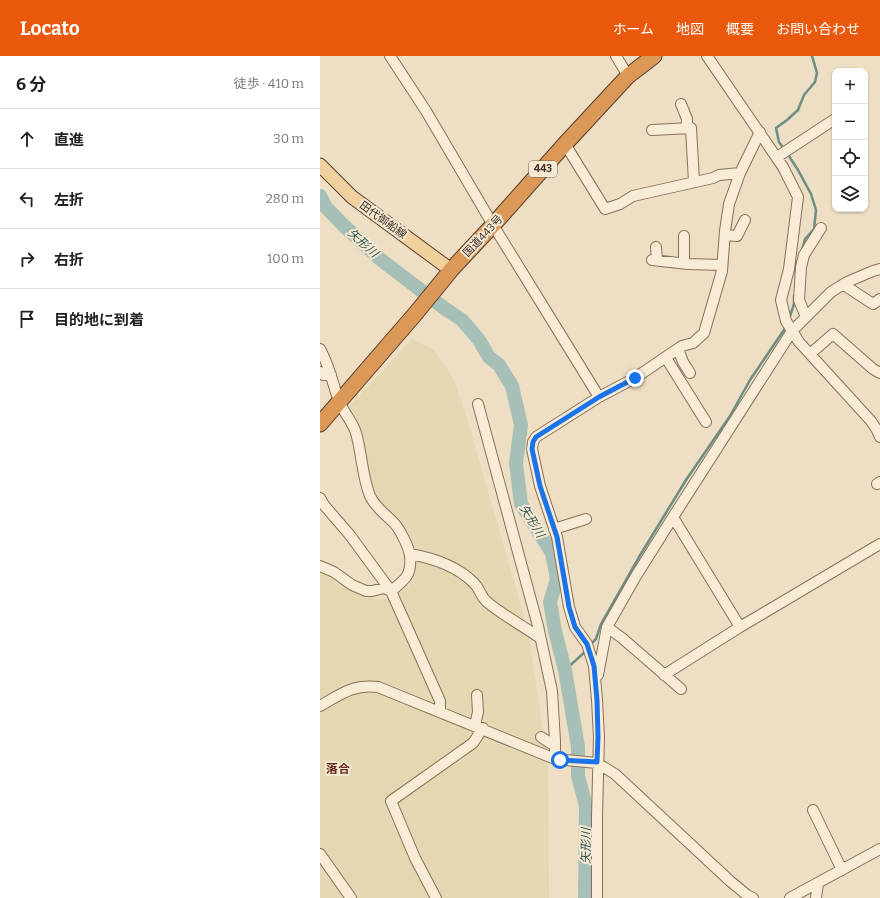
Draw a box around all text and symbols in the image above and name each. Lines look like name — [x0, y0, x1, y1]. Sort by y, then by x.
text: Locato — [20, 17, 80, 40]
text: ホーム — [612, 21, 654, 38]
text: 地図 — [676, 21, 704, 38]
text: 概要 — [726, 21, 754, 38]
text: お問い合わせ — [776, 21, 860, 38]
map controls — [832, 68, 868, 212]
button: + — [832, 68, 868, 104]
text: 6 分 — [16, 74, 46, 95]
text: 徒歩 · 410 m — [234, 76, 304, 91]
button: − — [832, 104, 868, 140]
icon: ahead — [16, 128, 38, 150]
text: 直進 — [54, 131, 84, 149]
text: 30 m — [273, 131, 304, 146]
button: locate — [832, 140, 868, 176]
road number: 443 — [529, 161, 557, 177]
button: layers — [832, 176, 868, 212]
icon: left — [16, 188, 38, 210]
text: 左折 — [54, 191, 84, 209]
text: 280 m — [266, 191, 304, 206]
street label: 田代御船線 — [357, 199, 409, 241]
street label: 国道443号 — [460, 212, 506, 260]
water label: 矢形川 — [345, 226, 383, 262]
icon: right — [16, 248, 38, 270]
text: 右折 — [54, 251, 84, 269]
text: 100 m — [267, 251, 304, 266]
icon: arrive — [16, 308, 38, 330]
text: 目的地に到着 — [54, 311, 144, 329]
route end — [626, 369, 644, 387]
water label: 矢形川 — [517, 502, 548, 542]
route start — [551, 751, 569, 769]
district label: 落合 — [326, 762, 350, 776]
water label: 矢形川 — [579, 826, 593, 864]

